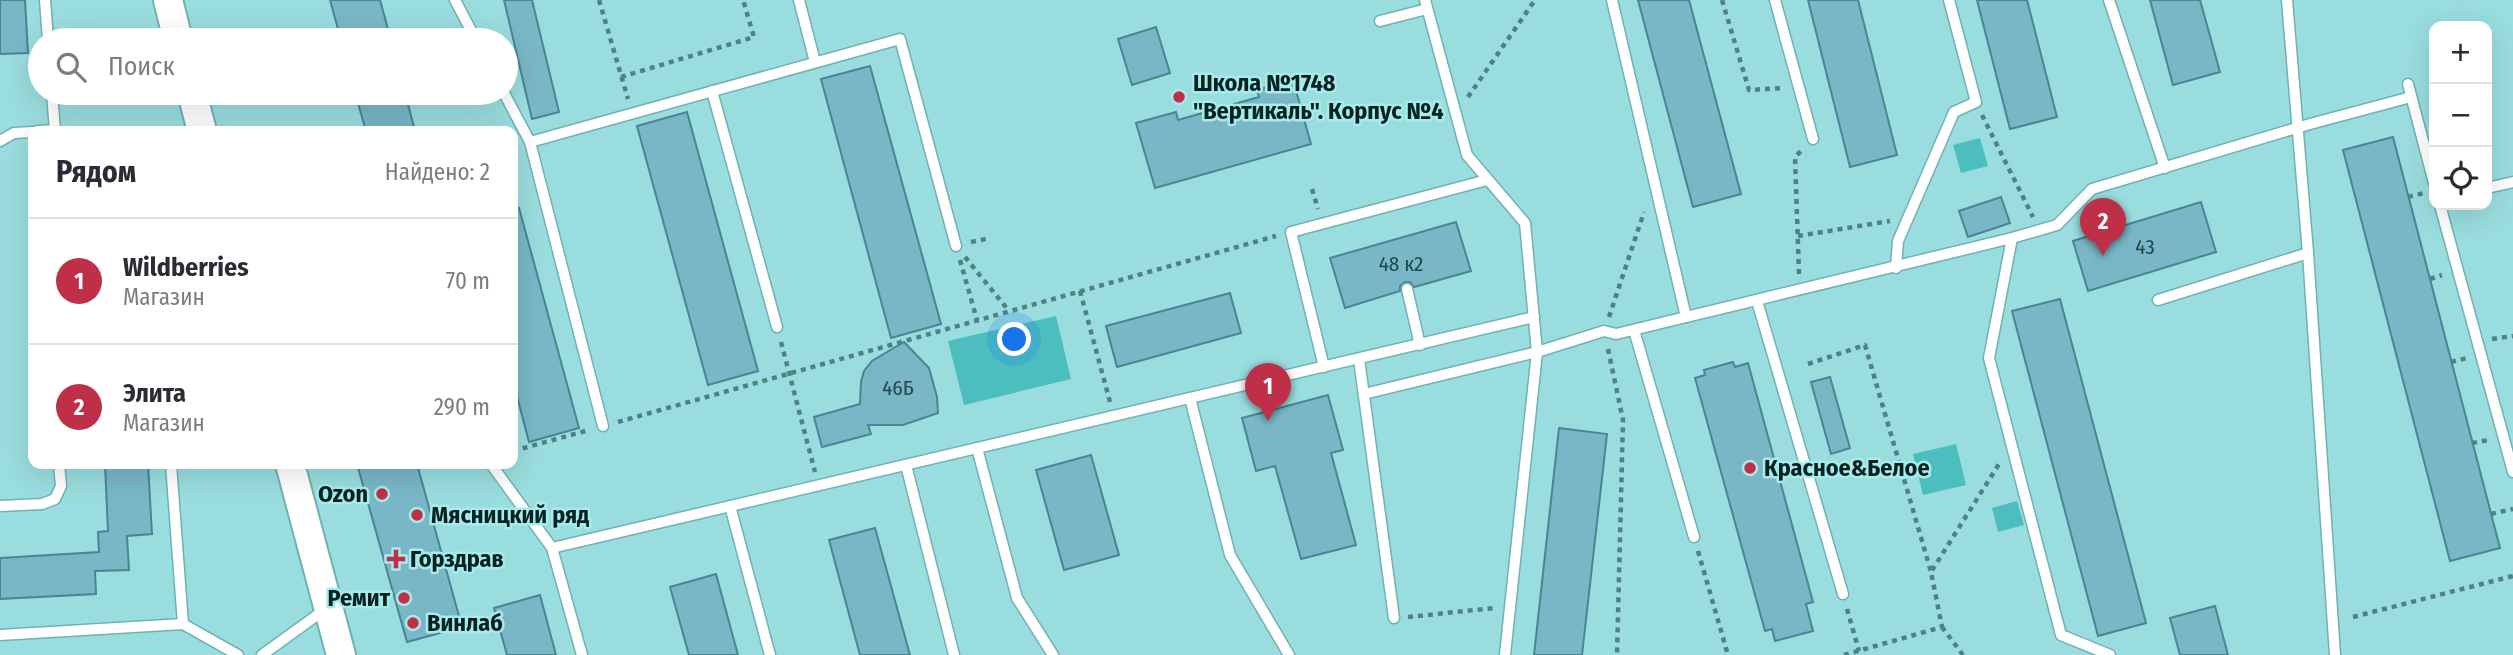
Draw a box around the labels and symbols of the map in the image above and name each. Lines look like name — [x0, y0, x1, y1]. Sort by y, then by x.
place label: Школа №1748 "Вертикаль". Корпус №4 — [1193, 69, 1444, 125]
marker: Школа №1748 "Вертикаль". Корпус №4 — [1171, 89, 1187, 105]
pin: 2 — [2080, 198, 2126, 256]
house number: 43 — [2135, 234, 2155, 260]
house number: 48 к2 — [1379, 251, 1423, 277]
your location — [997, 322, 1031, 356]
pin: 1 — [1245, 363, 1291, 421]
house number: 46Б — [882, 375, 914, 401]
place label: Красное&Белое — [1764, 454, 1930, 482]
marker: Красное&Белое — [1742, 460, 1758, 476]
place label: Ozon — [318, 480, 368, 508]
marker: Ozon — [374, 486, 390, 502]
place label: Мясницкий ряд — [431, 501, 589, 529]
marker: Мясницкий ряд — [409, 507, 425, 523]
place label: Горздрав — [410, 545, 504, 573]
marker: Горздрав — [388, 551, 404, 567]
place label: Ремит — [328, 584, 391, 612]
marker: Ремит — [396, 590, 412, 606]
place label: Винлаб — [427, 609, 503, 637]
marker: Винлаб — [405, 615, 421, 631]

